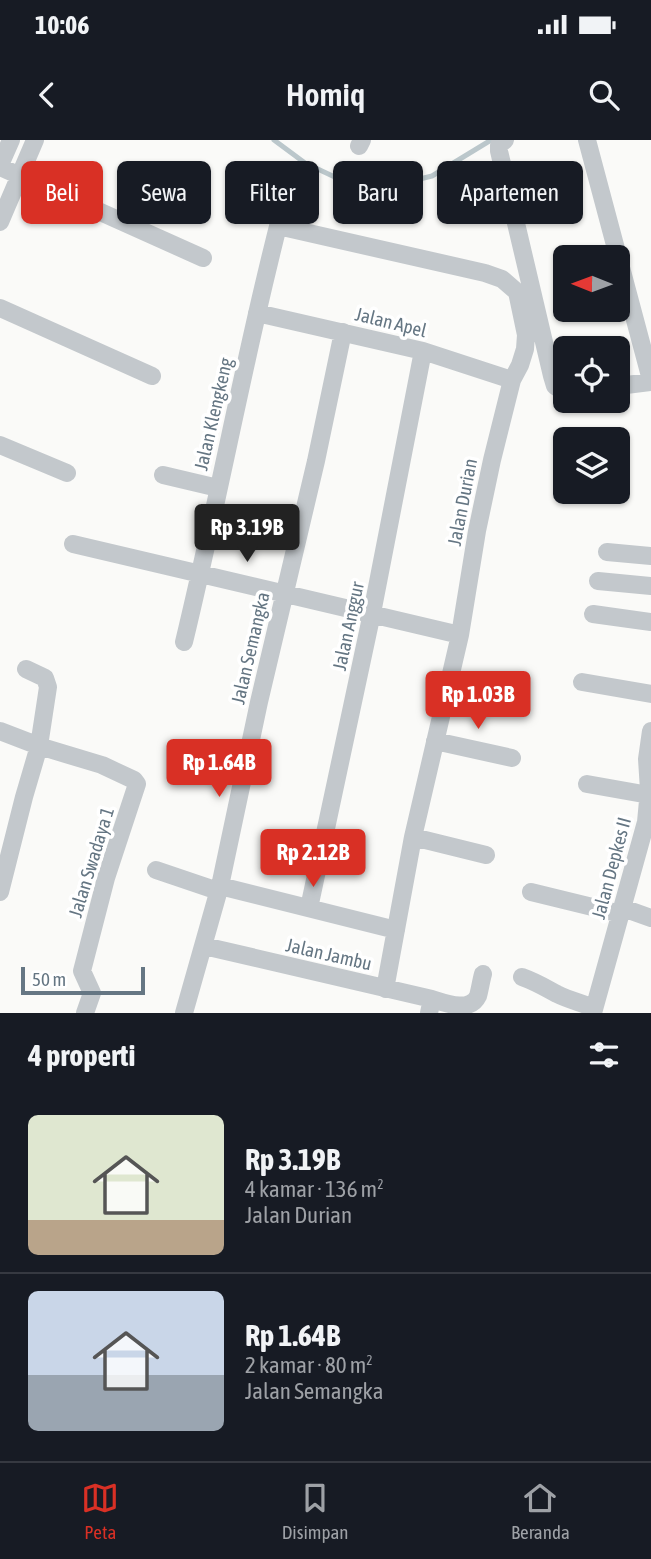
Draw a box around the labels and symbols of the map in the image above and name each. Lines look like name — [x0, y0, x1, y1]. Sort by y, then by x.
north arrow — [553, 245, 630, 322]
street label: Jalan Apel — [353, 303, 429, 341]
street label: Jalan Klengkeng — [189, 355, 237, 472]
street label: Jalan Durian — [443, 456, 481, 548]
pin: Rp 3.19B — [175, 504, 319, 564]
street label: Jalan Anggur — [328, 579, 368, 672]
street label: Jalan Semangka — [226, 590, 274, 706]
pin: Rp 1.03B — [406, 672, 550, 731]
pin: Rp 1.64B — [147, 740, 291, 799]
street label: Jalan Swadaya 1 — [64, 804, 118, 920]
street label: Jalan Depkes II — [587, 815, 635, 921]
pin: Rp 2.12B — [241, 830, 385, 889]
street label: Jalan Jambu — [284, 933, 374, 975]
scale bar — [21, 964, 145, 996]

